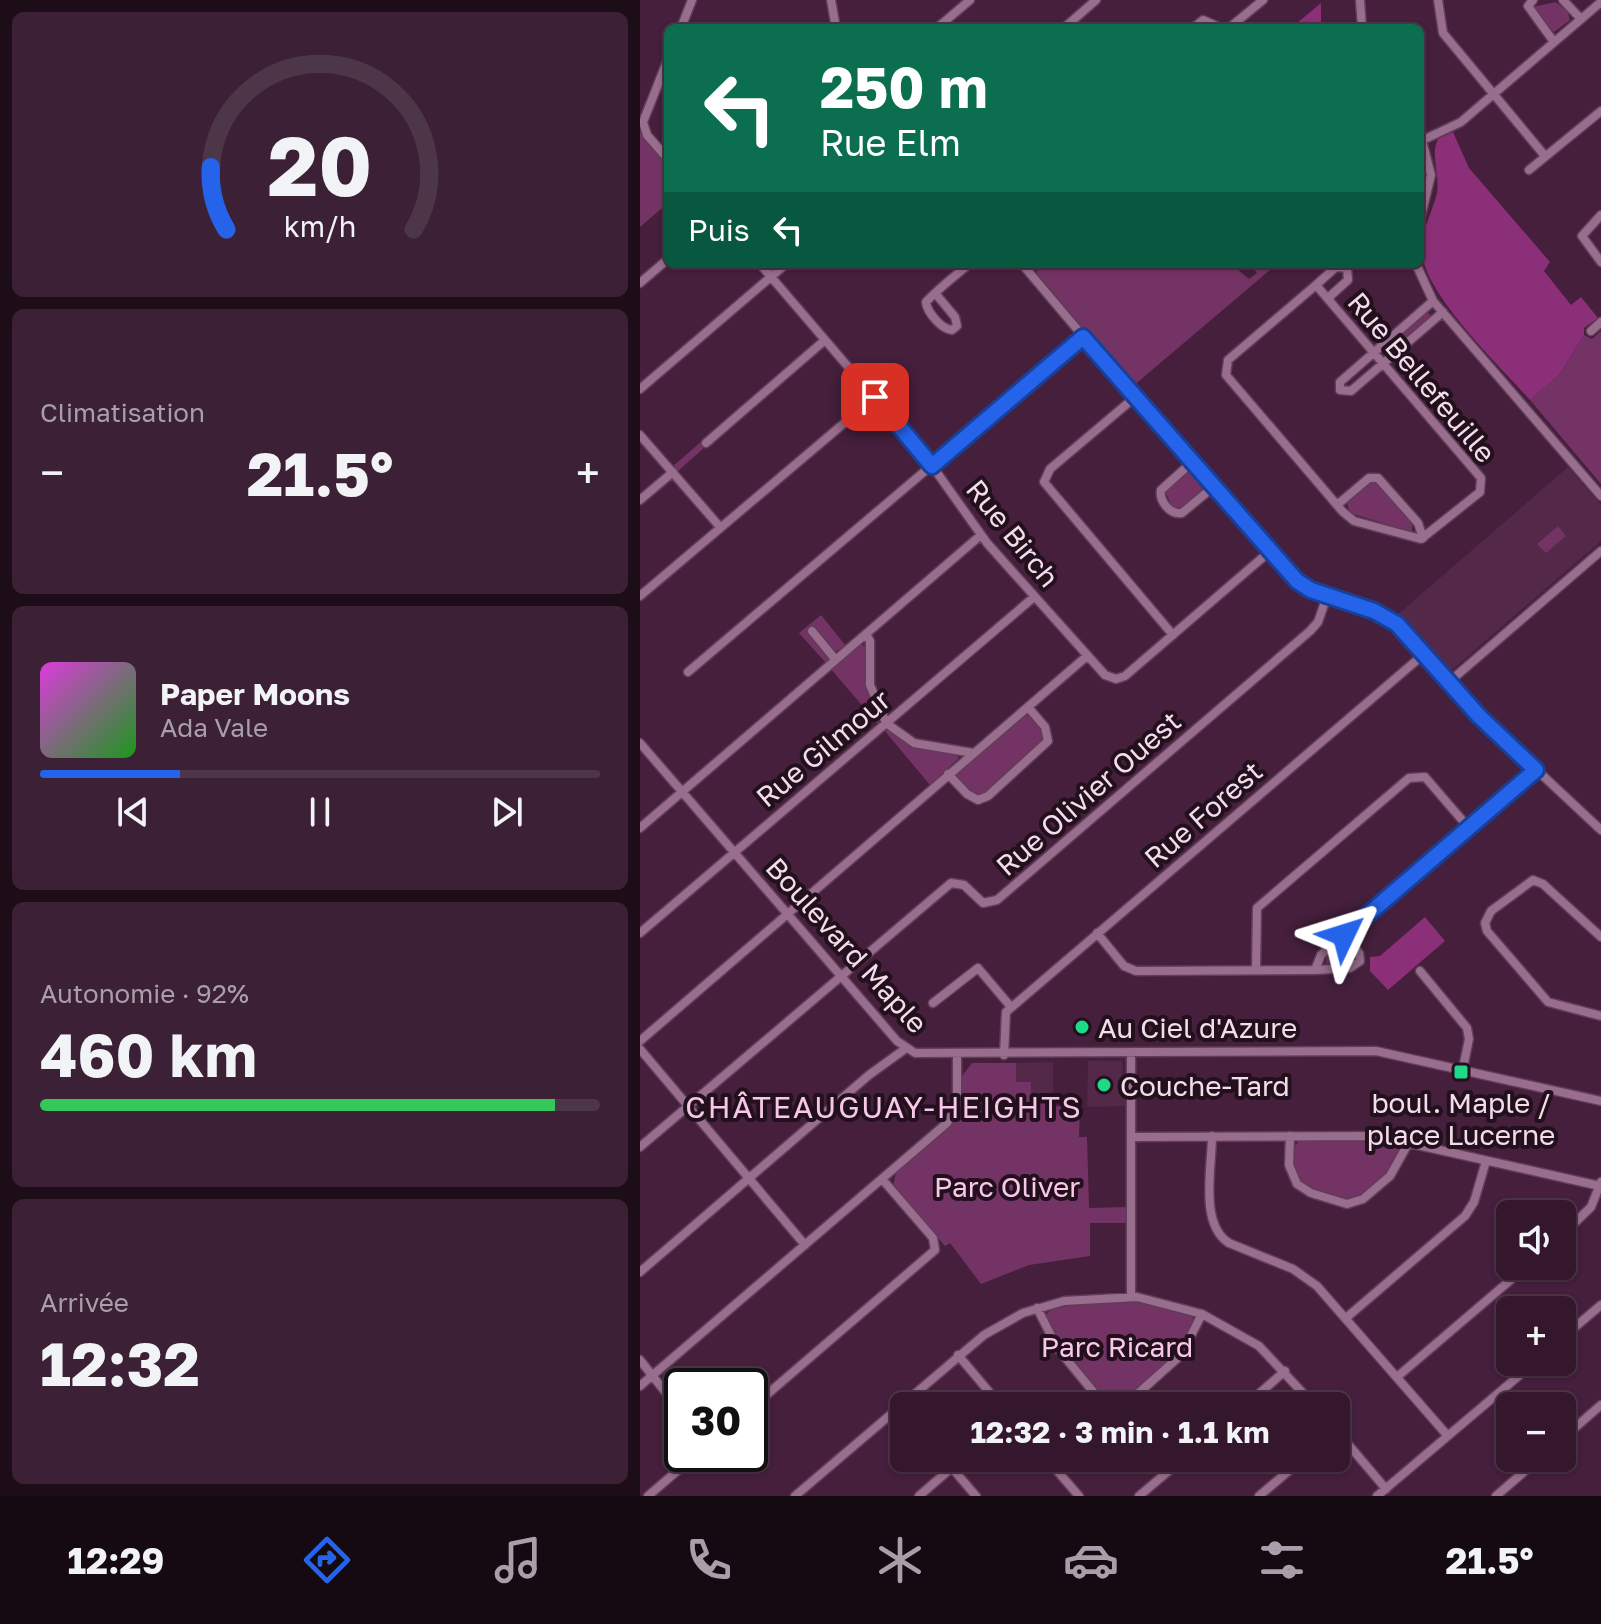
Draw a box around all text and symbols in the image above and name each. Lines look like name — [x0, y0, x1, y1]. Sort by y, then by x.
text: 250 m — [820, 53, 988, 120]
icon: left — [688, 56, 792, 160]
text: 20 — [268, 114, 372, 214]
text: Rue Elm — [820, 121, 961, 164]
icon: left — [766, 208, 810, 252]
text: km/h — [284, 210, 356, 244]
text: Puis — [688, 212, 750, 248]
street label: Rue Bellefeuille — [1341, 285, 1503, 469]
pin — [841, 363, 909, 431]
icon: arrive — [853, 375, 897, 419]
text: Climatisation — [40, 397, 205, 428]
text: 21.5° — [247, 437, 393, 509]
text: − — [40, 446, 64, 499]
text: + — [576, 446, 600, 499]
street label: Rue Birch — [960, 473, 1066, 593]
text: Paper Moons — [160, 676, 350, 712]
street label: Rue Gilmour — [749, 683, 897, 813]
street label: Rue Olivier Ouest — [989, 704, 1187, 882]
text: Ada Vale — [160, 712, 268, 743]
street label: Rue Forest — [1138, 754, 1268, 874]
icon: previous — [111, 790, 155, 834]
icon: pause — [298, 790, 342, 834]
icon: next — [485, 790, 529, 834]
street label: Boulevard Maple — [760, 851, 934, 1039]
position arrow — [1302, 893, 1386, 977]
text: Autonomie · 92% — [40, 978, 249, 1009]
place label: Au Ciel d'Azure — [1098, 1011, 1297, 1044]
text: 460 km — [40, 1018, 257, 1090]
marker: Au Ciel d'Azure — [1073, 1018, 1091, 1036]
marker: boul. Maple / place Lucerne — [1452, 1063, 1470, 1081]
place label: Couche-Tard — [1120, 1069, 1290, 1102]
marker: Couche-Tard — [1095, 1076, 1113, 1094]
place label: boul. Maple / place Lucerne — [1367, 1086, 1555, 1151]
district label: CHÂTEAUGUAY-HEIGHTS — [685, 1089, 1083, 1125]
park label: Parc Oliver — [934, 1170, 1080, 1203]
map controls — [1496, 1200, 1576, 1472]
button: sound — [1496, 1200, 1576, 1280]
text: Arrivée — [40, 1287, 129, 1318]
button: + — [1496, 1296, 1576, 1376]
text: 12:32 — [40, 1327, 200, 1399]
park label: Parc Ricard — [1041, 1330, 1193, 1363]
speed limit sign: 30 — [664, 1368, 768, 1472]
button: − — [1496, 1392, 1576, 1472]
text: 12:32 · 3 min · 1.1 km — [970, 1414, 1270, 1450]
icon: directions — [299, 1532, 355, 1588]
icon: music — [490, 1532, 546, 1588]
icon: phone — [681, 1532, 737, 1588]
icon: climate — [872, 1532, 928, 1588]
icon: car — [1063, 1532, 1119, 1588]
icon: filters — [1254, 1532, 1310, 1588]
text: 12:29 — [68, 1539, 164, 1582]
text: 21.5° — [1445, 1539, 1533, 1582]

